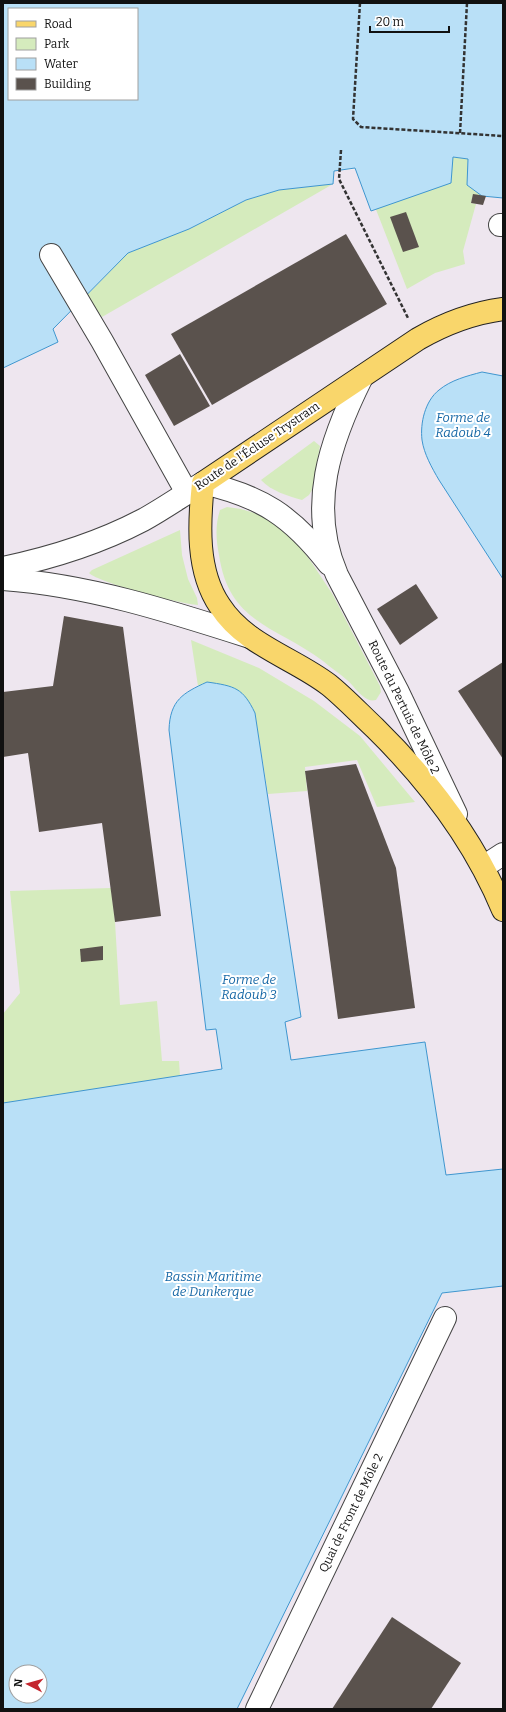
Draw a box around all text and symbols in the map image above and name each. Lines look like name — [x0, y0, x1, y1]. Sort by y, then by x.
legend — [8, 8, 138, 100]
scale bar — [370, 8, 449, 34]
text: 20 m — [376, 15, 405, 29]
text: Road — [44, 17, 72, 31]
text: Park — [44, 37, 70, 51]
text: Water — [44, 57, 79, 71]
text: Building — [44, 77, 91, 91]
street label: Route de l'Écluse Trystram — [191, 398, 322, 493]
water label: Forme de Radoub 4 — [435, 410, 491, 440]
street label: Route du Pertuis de Môle 2 — [366, 638, 442, 776]
water label: Forme de Radoub 3 — [221, 972, 277, 1002]
water label: Bassin Maritime de Dunkerque — [165, 1269, 262, 1299]
street label: Quai de Front de Môle 2 — [316, 1451, 386, 1575]
north arrow — [8, 1664, 48, 1704]
text: N — [12, 1678, 26, 1688]

